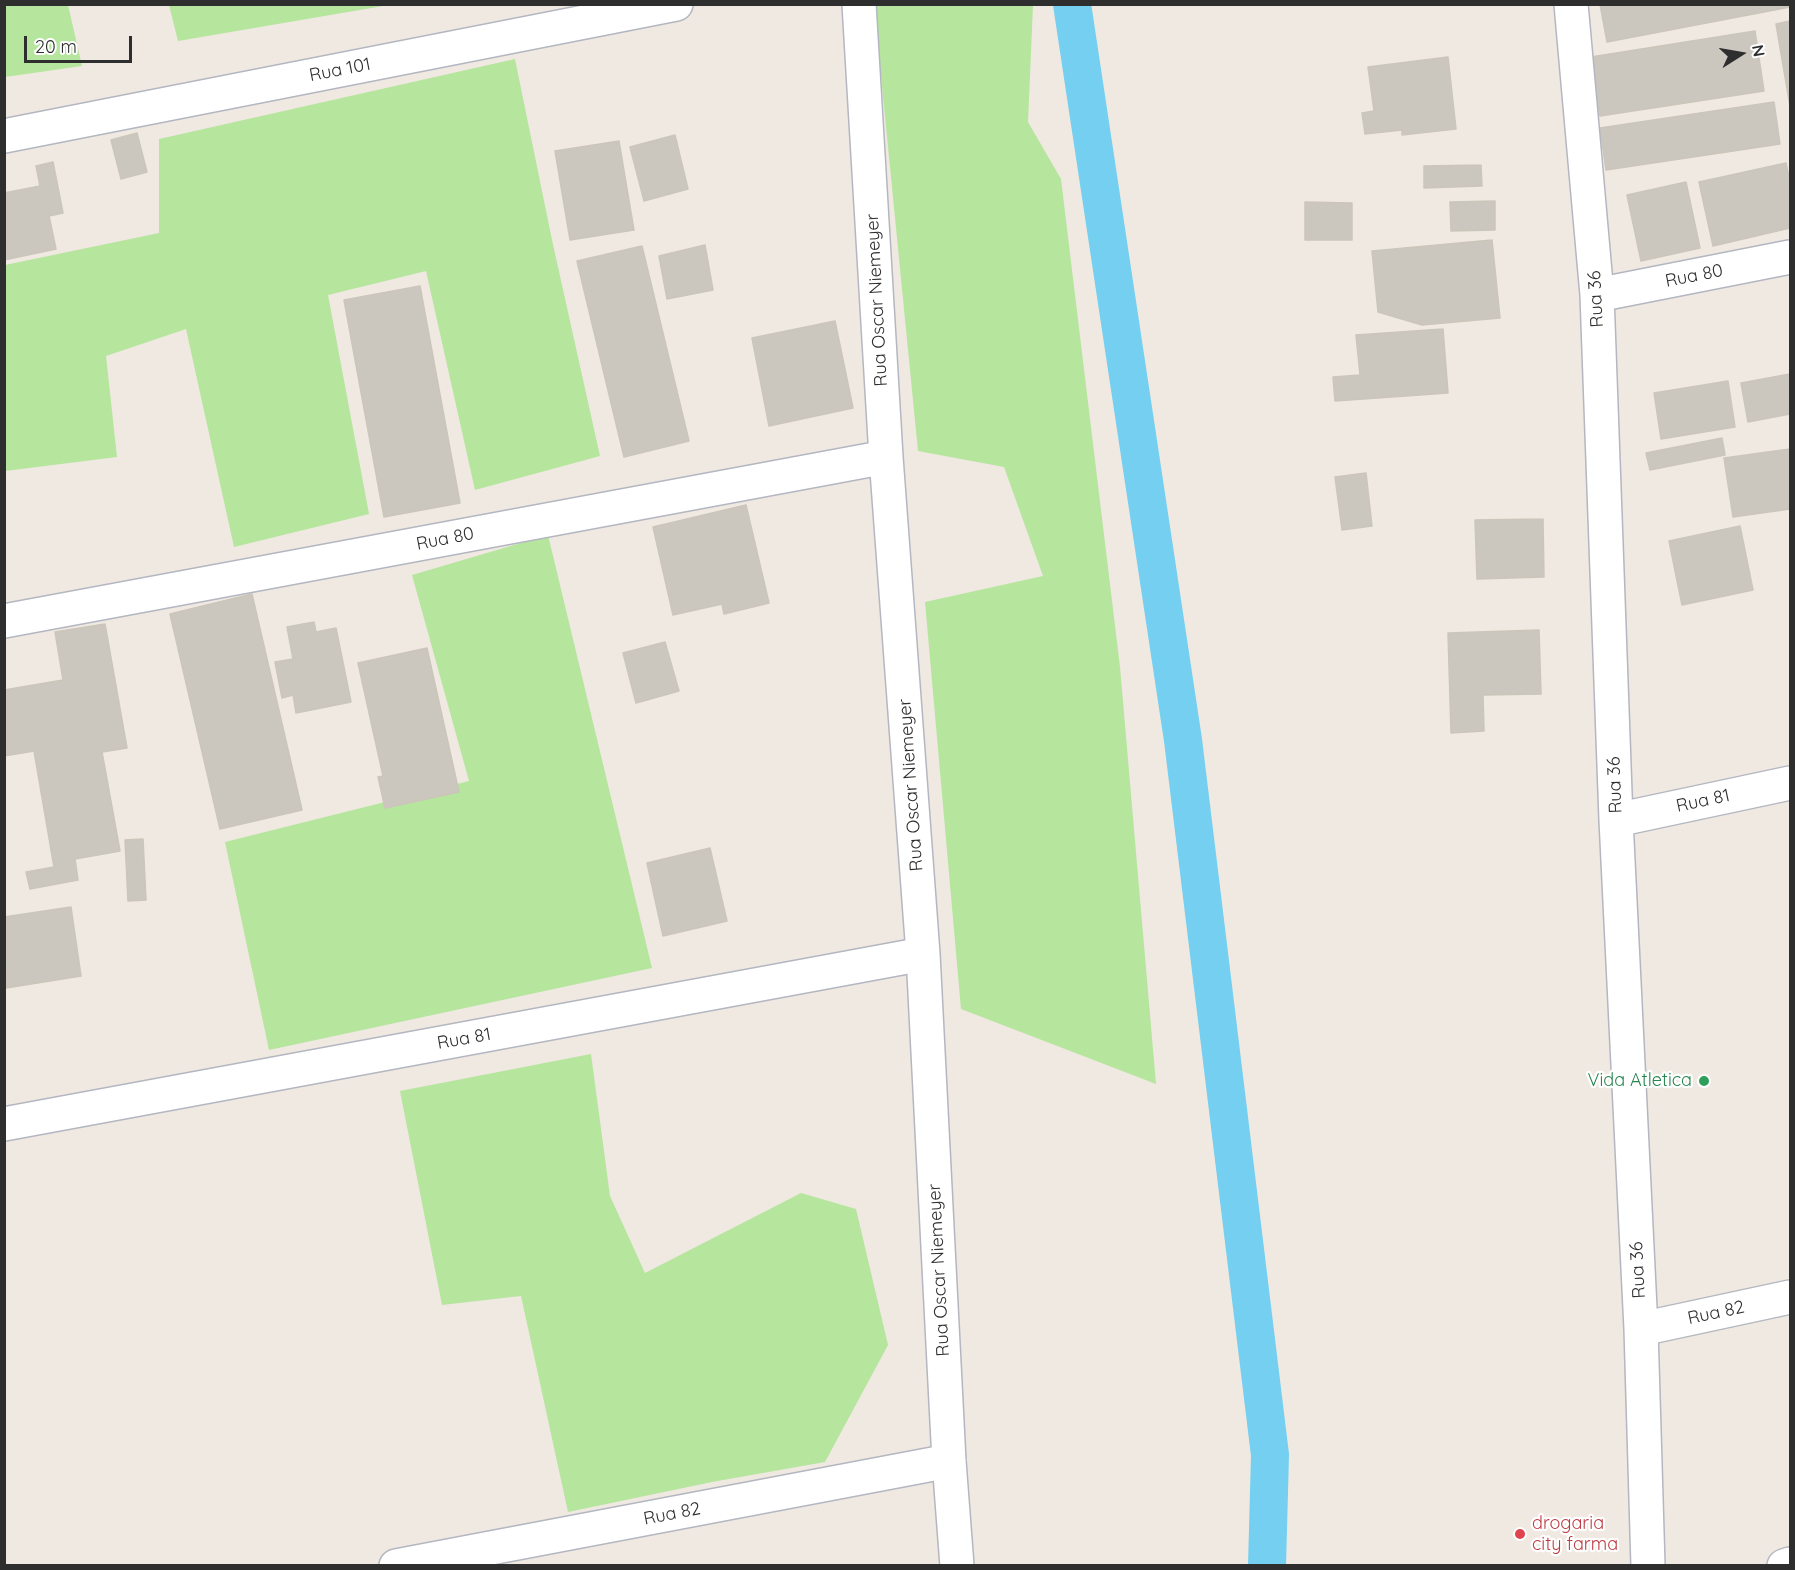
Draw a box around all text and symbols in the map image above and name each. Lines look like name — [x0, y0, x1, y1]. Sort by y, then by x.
scale bar — [27, 24, 135, 62]
north arrow — [1711, 24, 1771, 84]
text: 20 m — [35, 35, 77, 58]
text: N — [1748, 43, 1770, 58]
street label: Rua 101 — [308, 53, 372, 87]
street label: Rua Oscar Niemeyer — [862, 213, 892, 387]
street label: Rua 80 — [1663, 260, 1725, 292]
street label: Rua 36 — [1584, 270, 1608, 328]
street label: Rua 80 — [414, 523, 476, 555]
street label: Rua Oscar Niemeyer — [894, 698, 928, 872]
street label: Rua 36 — [1603, 756, 1627, 814]
street label: Rua 81 — [1674, 785, 1732, 817]
street label: Rua 81 — [435, 1024, 493, 1054]
place label: Vida Atletica — [1587, 1070, 1692, 1092]
marker: Vida Atletica — [1697, 1074, 1711, 1088]
street label: Rua Oscar Niemeyer — [924, 1183, 954, 1357]
street label: Rua 36 — [1626, 1241, 1650, 1299]
street label: Rua 82 — [1686, 1296, 1746, 1330]
street label: Rua 82 — [642, 1498, 702, 1530]
place label: drogaria city farma — [1532, 1513, 1618, 1556]
marker: drogaria city farma — [1513, 1527, 1527, 1541]

